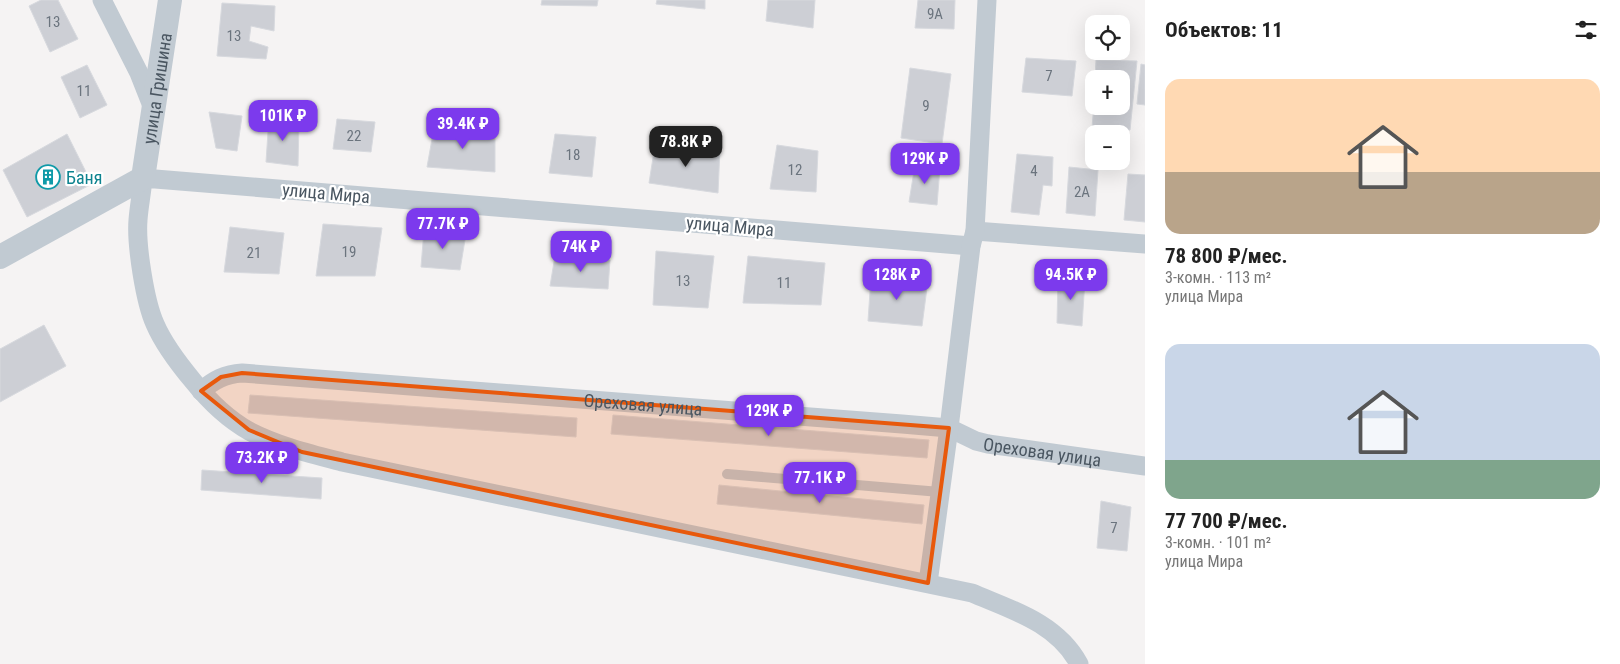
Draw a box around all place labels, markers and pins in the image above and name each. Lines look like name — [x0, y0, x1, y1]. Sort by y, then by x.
pin: 101K ₽ — [242, 100, 324, 142]
pin: 39.4K ₽ — [417, 108, 509, 150]
pin: 78.8K ₽ — [640, 126, 732, 168]
pin: 129K ₽ — [884, 142, 966, 185]
building icon: Баня — [35, 164, 61, 190]
place label: Баня — [66, 167, 102, 188]
pin: 77.7K ₽ — [397, 208, 489, 250]
pin: 74K ₽ — [546, 230, 616, 273]
pin: 128K ₽ — [856, 258, 938, 301]
pin: 94.5K ₽ — [1025, 258, 1117, 301]
pin: 129K ₽ — [728, 394, 810, 437]
pin: 73.2K ₽ — [216, 442, 308, 484]
pin: 77.1K ₽ — [774, 462, 866, 504]

